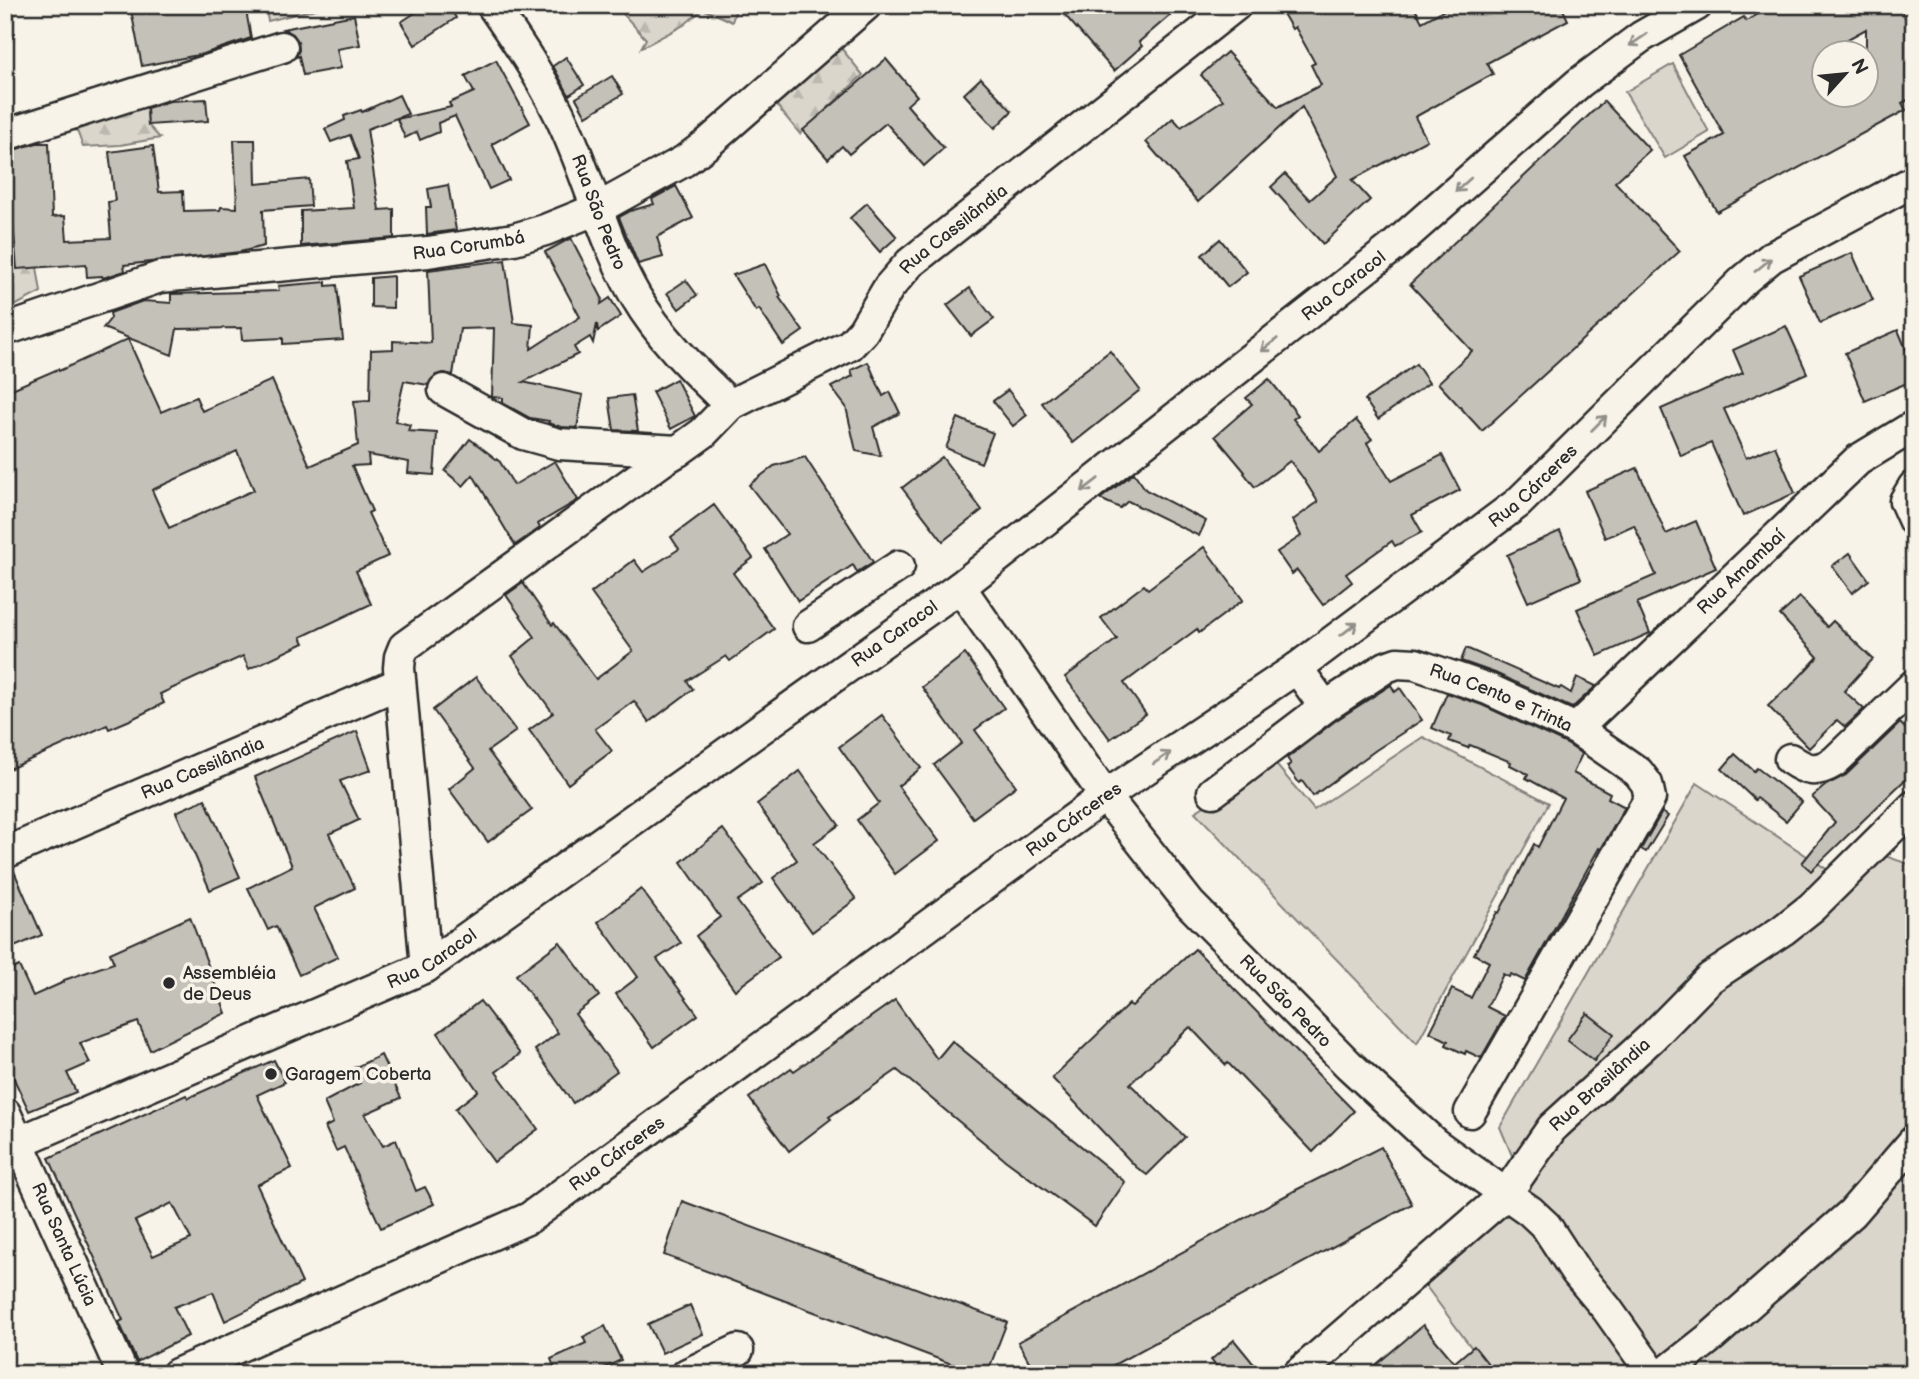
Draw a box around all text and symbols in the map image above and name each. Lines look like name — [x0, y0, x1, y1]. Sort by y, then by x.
one-way arrow — [1629, 33, 1648, 47]
north arrow — [1811, 38, 1881, 108]
text: N — [1845, 55, 1872, 79]
street label: Rua São Pedro — [567, 152, 630, 273]
one-way arrow — [1454, 177, 1472, 193]
street label: Rua Cassilândia — [895, 180, 1012, 278]
street label: Rua Corumbá — [412, 226, 527, 264]
street label: Rua Caracol — [1298, 247, 1390, 326]
one-way arrow — [1753, 257, 1771, 272]
one-way arrow — [1260, 337, 1278, 353]
one-way arrow — [1591, 414, 1608, 431]
street label: Rua Cárceres — [1485, 440, 1582, 532]
one-way arrow — [1081, 478, 1099, 493]
street label: Rua Amambaí — [1693, 525, 1790, 619]
street label: Rua Caracol — [847, 596, 942, 672]
one-way arrow — [1339, 622, 1358, 637]
street label: Rua Cento e Trinta — [1427, 660, 1575, 737]
street label: Rua Cassilândia — [138, 733, 267, 804]
one-way arrow — [1151, 751, 1171, 765]
street label: Rua Cárceres — [1022, 778, 1126, 861]
street label: Rua Caracol — [384, 924, 481, 994]
street label: Rua São Pedro — [1235, 951, 1336, 1052]
place label: Assembléia de Deus — [183, 963, 276, 1005]
marker: Assembléia de Deus — [161, 975, 177, 991]
street label: Rua Brasilândia — [1545, 1034, 1655, 1136]
place label: Garagem Coberta — [285, 1064, 432, 1085]
marker: Garagem Coberta — [263, 1066, 279, 1082]
street label: Rua Cárceres — [565, 1112, 669, 1196]
street label: Rua Santa Lúcia — [27, 1179, 101, 1309]

